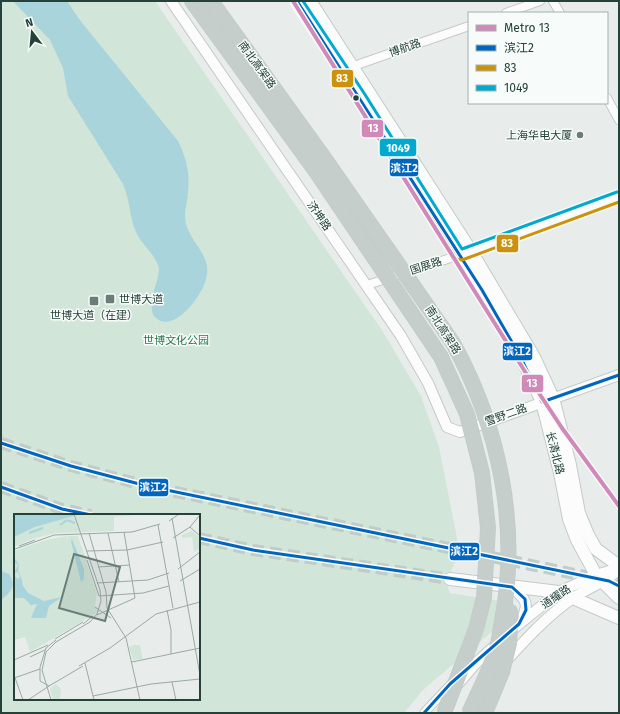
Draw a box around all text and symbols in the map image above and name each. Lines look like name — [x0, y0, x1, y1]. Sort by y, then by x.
north arrow — [12, 12, 52, 52]
legend — [468, 12, 608, 104]
text: N — [24, 16, 35, 30]
text: Metro 13 — [504, 21, 550, 35]
street label: 博航路 — [387, 36, 423, 60]
street label: 南北高架路 — [236, 39, 278, 91]
text: 滨江2 — [504, 41, 534, 55]
text: 83 — [504, 61, 517, 75]
line badge: 83 — [331, 69, 354, 88]
text: 83 — [336, 72, 348, 85]
text: 1049 — [504, 81, 528, 95]
unlabelled marker — [351, 93, 361, 103]
line badge: 13 — [361, 119, 384, 138]
text: 13 — [368, 122, 379, 135]
place label: 上海华电大厦 — [506, 129, 572, 142]
marker: 上海华电大厦 — [575, 130, 585, 140]
line badge: 1049 — [379, 138, 417, 157]
text: 1049 — [386, 142, 410, 155]
line badge: 滨江2 — [389, 158, 419, 177]
text: 滨江2 — [390, 162, 418, 175]
street label: 济坤路 — [304, 199, 334, 233]
line badge: 83 — [496, 234, 519, 253]
text: 83 — [501, 237, 513, 250]
street label: 国展路 — [408, 255, 444, 277]
marker: 世博大道 — [104, 293, 116, 305]
place label: 世博大道 — [119, 293, 163, 306]
marker: 世博大道（在建） — [88, 295, 100, 307]
street label: 南北高架路 — [423, 303, 463, 357]
place label: 世博大道（在建） — [50, 309, 138, 322]
park label: 世博文化公园 — [143, 334, 209, 347]
line badge: 滨江2 — [502, 342, 533, 361]
text: 滨江2 — [503, 345, 531, 358]
line badge: 13 — [521, 374, 544, 393]
text: 13 — [527, 377, 538, 390]
street label: 雪野二路 — [483, 401, 529, 429]
street label: 长清北路 — [543, 430, 567, 476]
line badge: 滨江2 — [138, 478, 169, 497]
text: 滨江2 — [139, 481, 167, 494]
inset map — [14, 514, 200, 700]
line badge: 滨江2 — [449, 542, 480, 561]
text: 滨江2 — [450, 545, 478, 558]
street label: 通耀路 — [539, 582, 573, 612]

